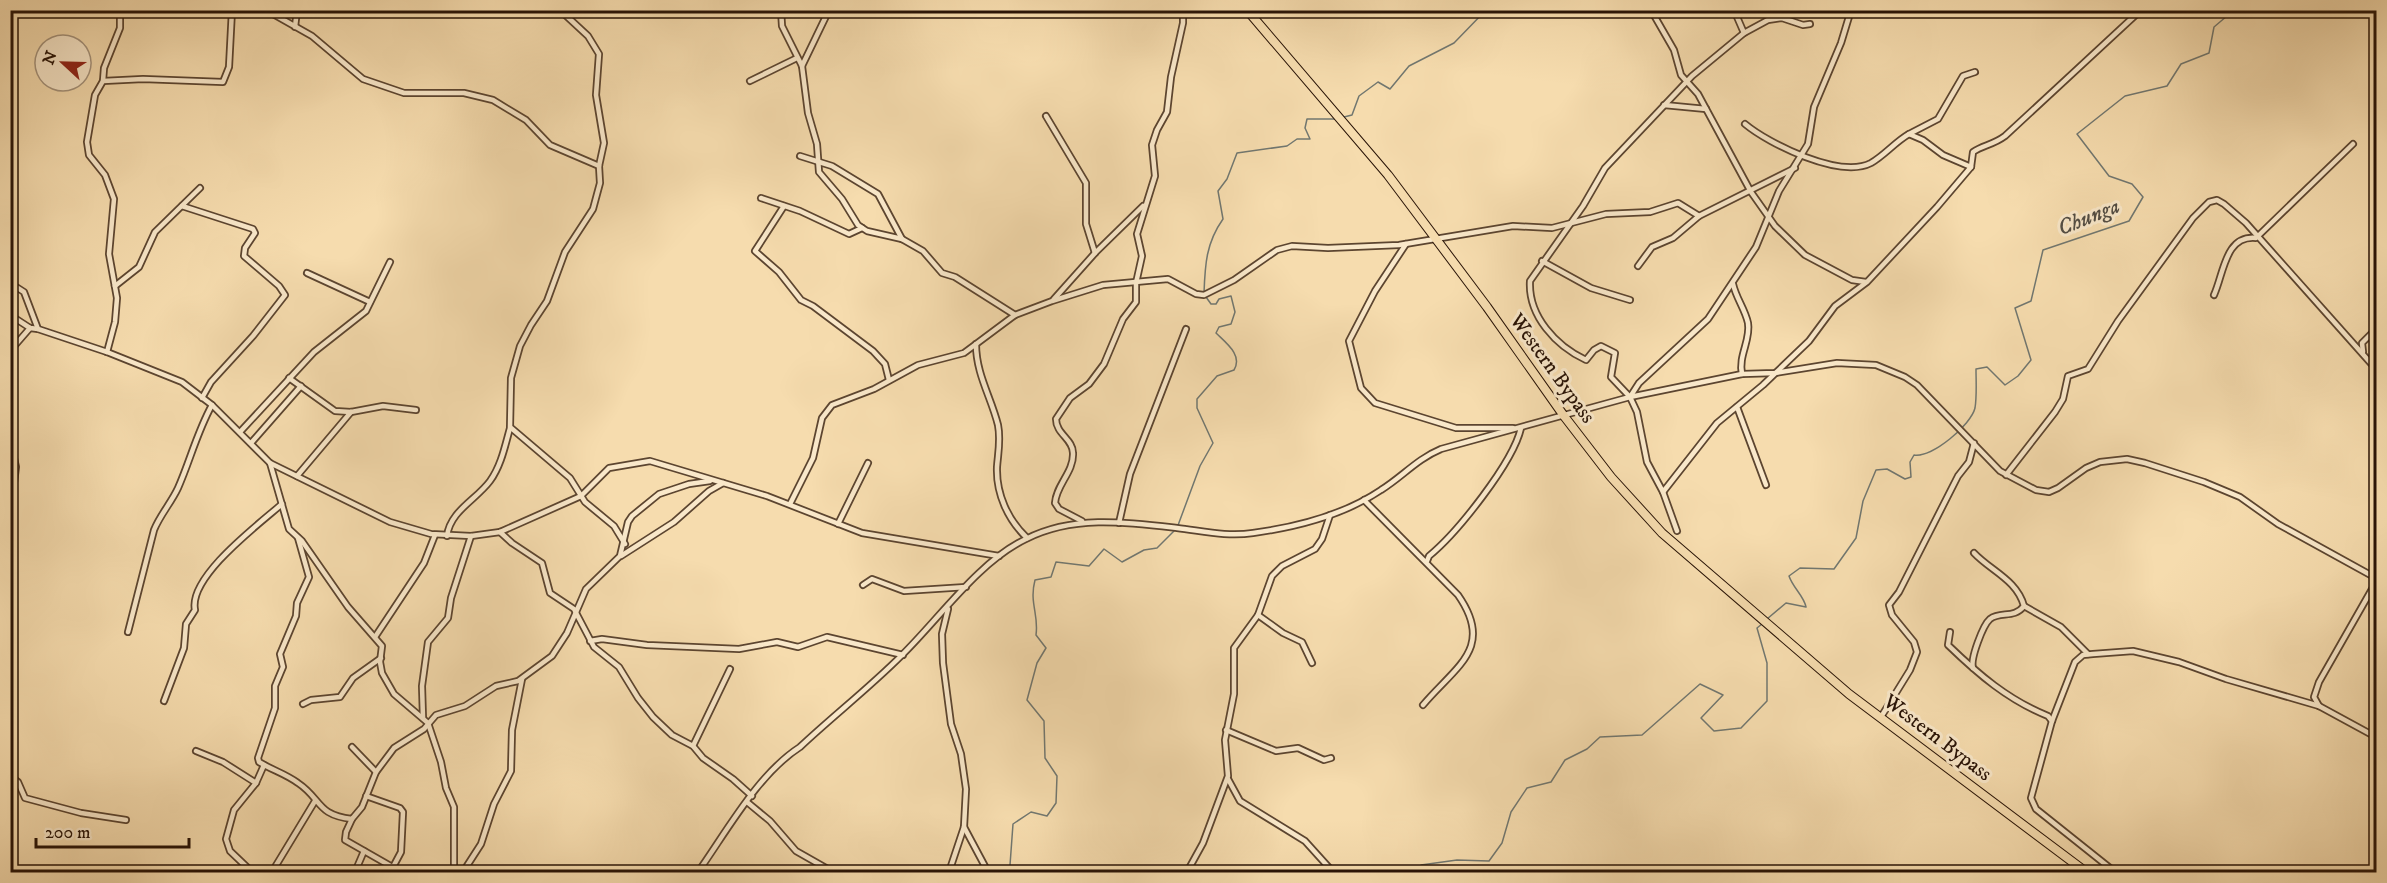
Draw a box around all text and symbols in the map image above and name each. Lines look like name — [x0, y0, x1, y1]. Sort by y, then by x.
north arrow — [33, 33, 93, 93]
text: N — [38, 48, 62, 68]
water label: Chunga — [2053, 193, 2124, 242]
street label: Western Bypass — [1503, 308, 1601, 429]
street label: Western Bypass — [1877, 688, 1997, 787]
scale bar — [36, 811, 189, 849]
text: 200 m — [45, 822, 91, 844]

